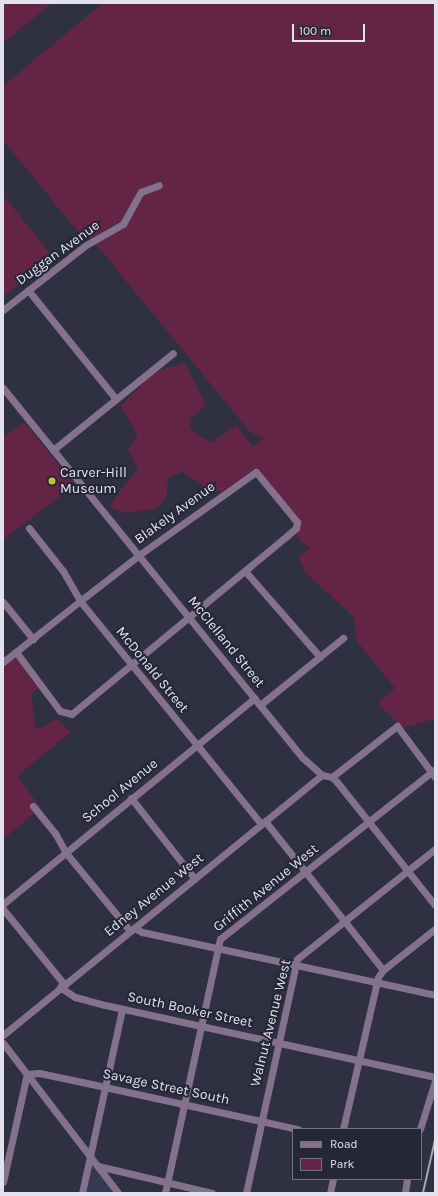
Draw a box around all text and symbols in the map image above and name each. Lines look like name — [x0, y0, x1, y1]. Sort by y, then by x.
scale bar — [294, 16, 367, 42]
text: 100 m — [299, 24, 331, 38]
street label: Duggan Avenue — [13, 217, 103, 289]
place label: Carver-Hill Museum — [60, 465, 127, 498]
marker: Carver-Hill Museum — [47, 476, 57, 486]
street label: Blakely Avenue — [132, 478, 218, 548]
street label: McClelland Street — [184, 593, 268, 691]
street label: McDonald Street — [112, 623, 192, 717]
street label: School Avenue — [79, 755, 161, 827]
street label: Griffith Avenue West — [210, 840, 322, 936]
street label: Edney Avenue West — [101, 850, 207, 940]
street label: Walnut Avenue West — [247, 958, 295, 1088]
street label: South Booker Street — [126, 989, 254, 1031]
street label: Savage Street South — [101, 1065, 231, 1109]
legend — [292, 1128, 422, 1180]
text: Road — [330, 1137, 358, 1151]
text: Park — [330, 1157, 354, 1171]

